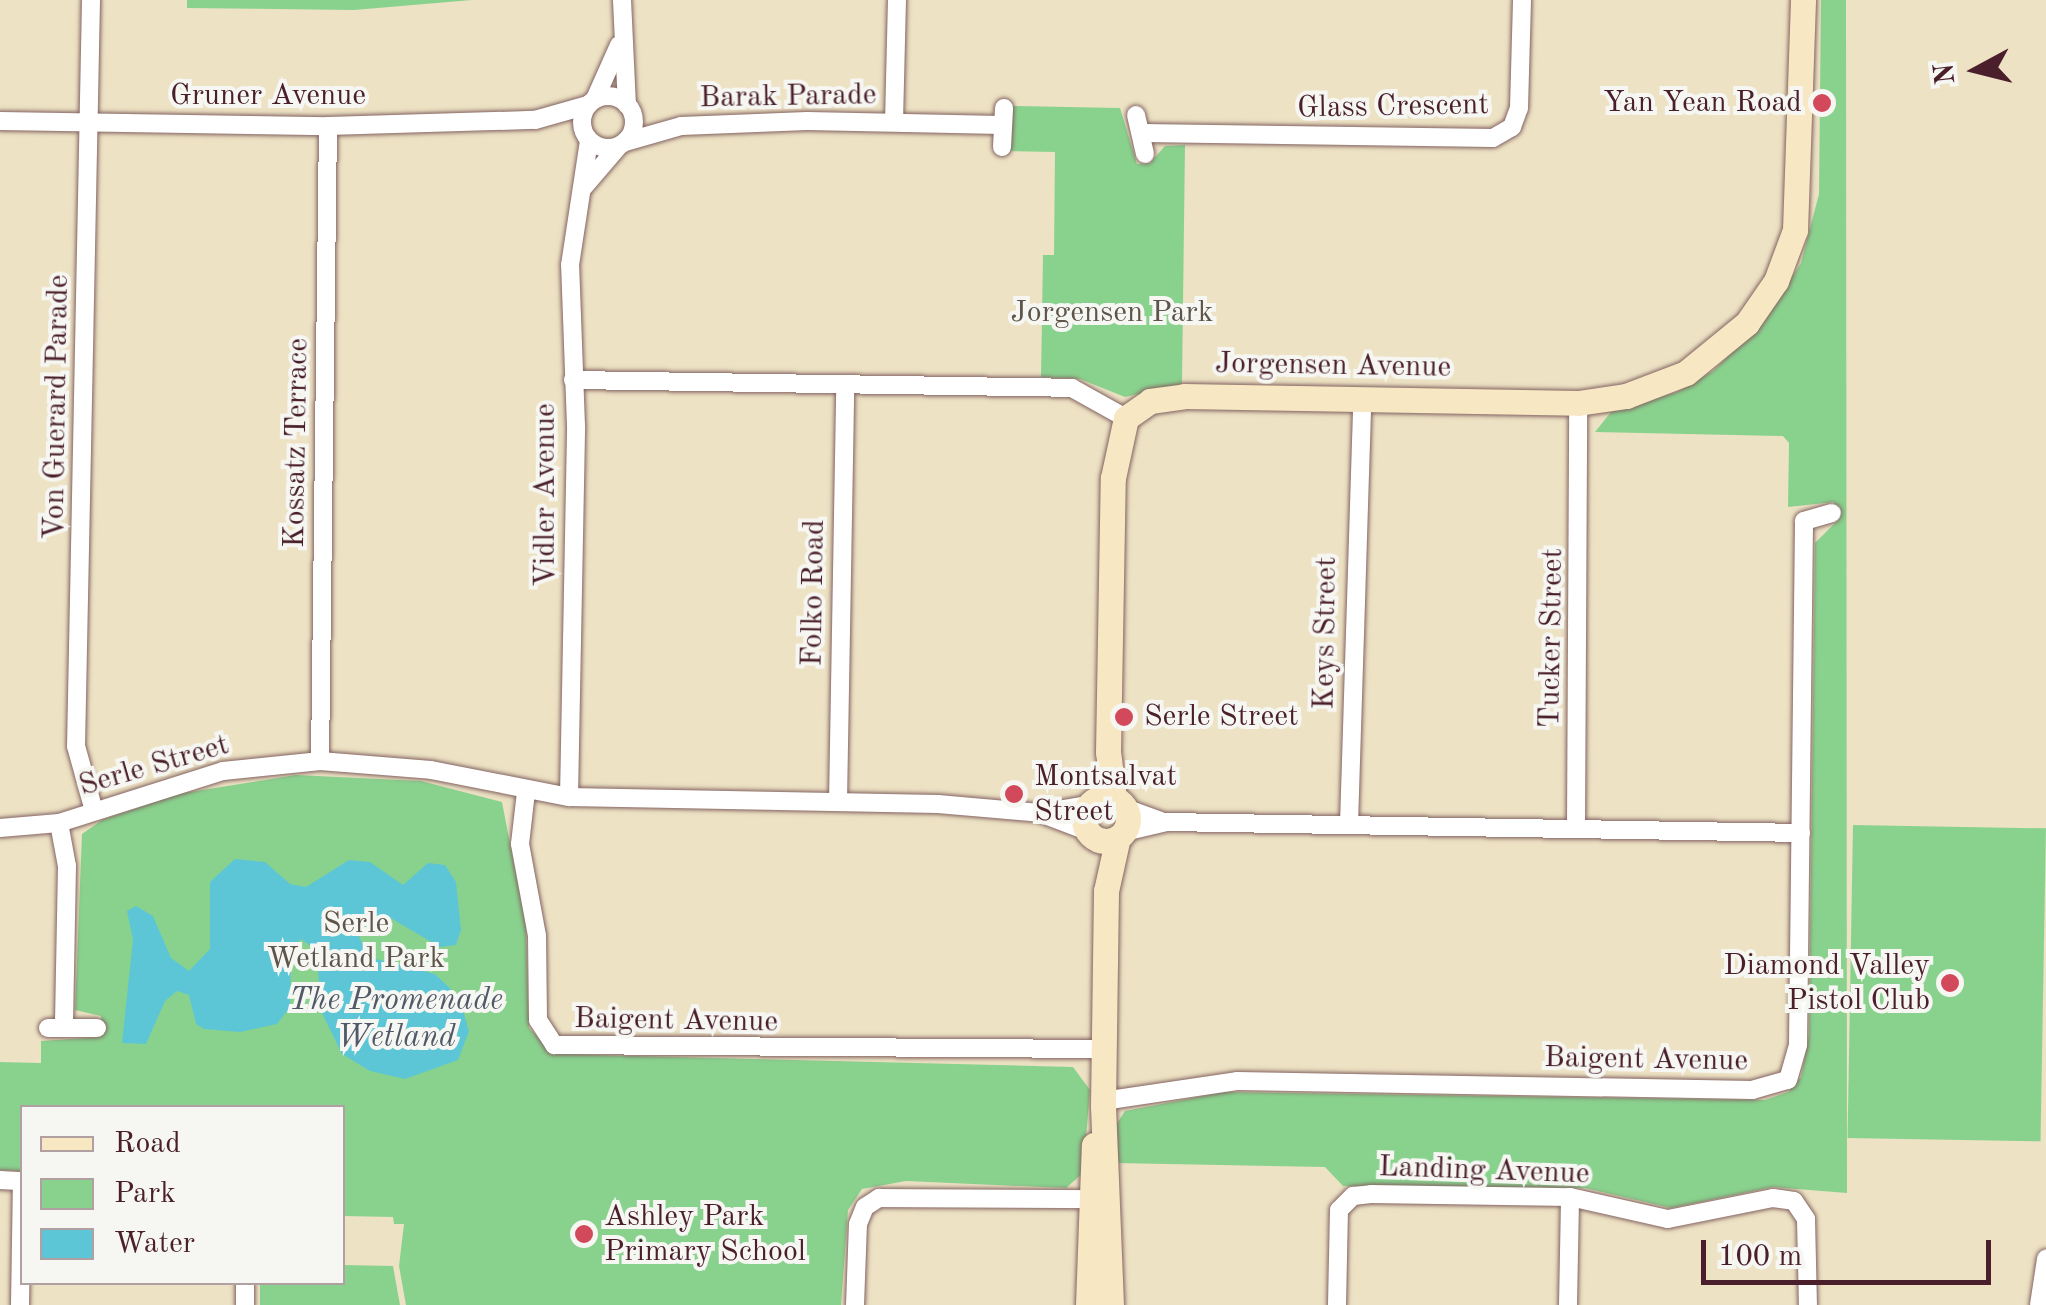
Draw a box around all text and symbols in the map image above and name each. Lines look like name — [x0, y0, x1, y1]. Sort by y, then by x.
north arrow — [1926, 20, 2026, 120]
text: N — [1931, 61, 1961, 86]
street label: Barak Parade — [699, 77, 877, 117]
street label: Gruner Avenue — [170, 78, 366, 114]
place label: Yan Yean Road — [1603, 85, 1802, 121]
street label: Glass Crescent — [1297, 87, 1489, 127]
marker: Yan Yean Road — [1811, 92, 1833, 114]
street label: Von Guerard Parade — [37, 274, 77, 540]
park label: Jorgensen Park — [1011, 295, 1213, 331]
street label: Kossatz Terrace — [277, 338, 317, 548]
street label: Jorgensen Avenue — [1215, 346, 1451, 386]
street label: Vidler Avenue — [528, 403, 564, 587]
street label: Folko Road — [795, 519, 833, 667]
street label: Tucker Street — [1532, 548, 1572, 728]
street label: Keys Street — [1307, 556, 1345, 710]
place label: Serle Street — [1144, 699, 1298, 735]
marker: Serle Street — [1113, 706, 1135, 728]
street label: Serle Street — [75, 727, 233, 805]
place label: Montsalvat Street — [1034, 759, 1177, 830]
marker: Montsalvat Street — [1003, 783, 1025, 805]
park label: Serle Wetland Park — [267, 906, 445, 976]
place label: Diamond Valley Pistol Club — [1723, 948, 1930, 1018]
marker: Diamond Valley Pistol Club — [1939, 972, 1961, 994]
water label: The Promenade Wetland — [289, 983, 503, 1058]
street label: Baigent Avenue — [574, 1001, 778, 1041]
street label: Baigent Avenue — [1544, 1040, 1748, 1080]
legend — [20, 1105, 345, 1285]
text: Road — [114, 1129, 181, 1159]
street label: Landing Avenue — [1378, 1149, 1590, 1193]
text: Park — [114, 1179, 176, 1209]
place label: Ashley Park Primary School — [604, 1199, 806, 1270]
scale bar — [1706, 1220, 1996, 1282]
marker: Ashley Park Primary School — [573, 1223, 595, 1245]
text: Water — [114, 1229, 195, 1259]
text: 100 m — [1718, 1242, 1802, 1272]

